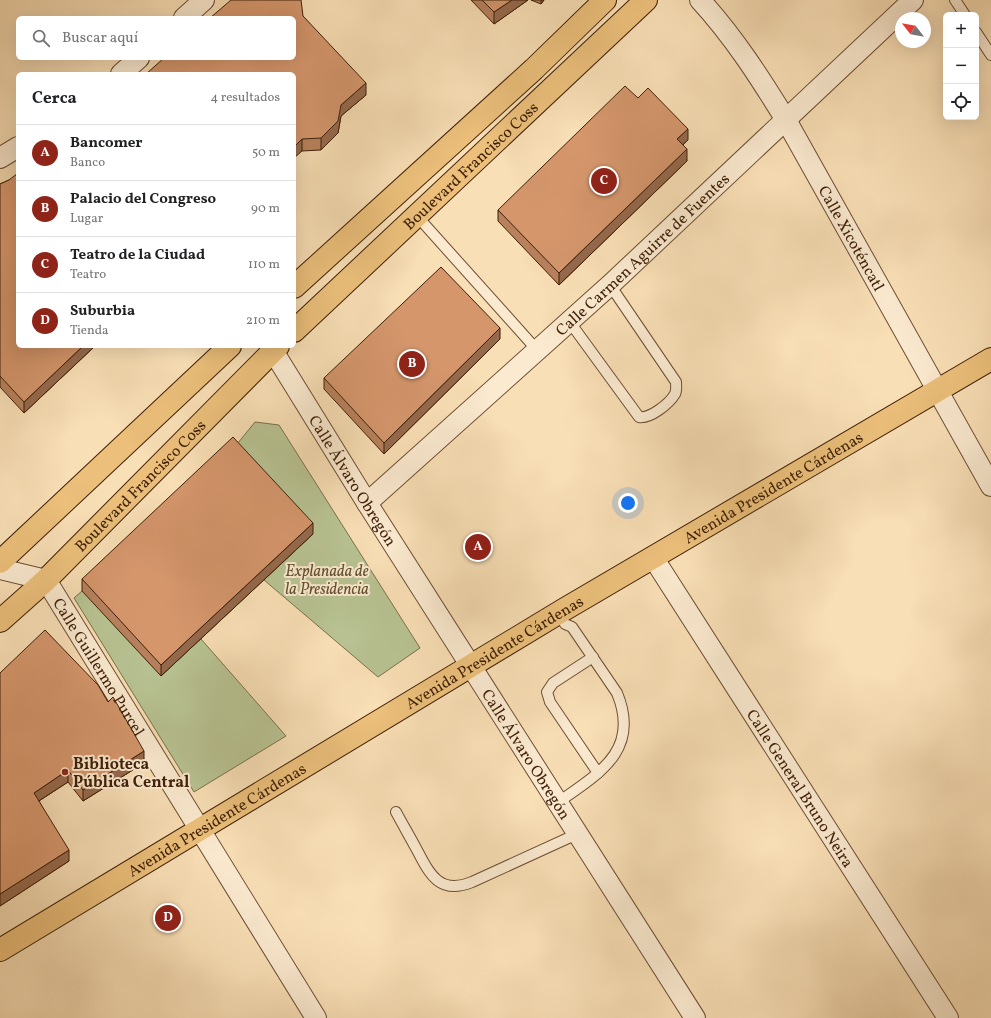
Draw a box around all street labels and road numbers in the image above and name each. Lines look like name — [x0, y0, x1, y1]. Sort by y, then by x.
street label: Boulevard Francisco Coss — [399, 98, 544, 236]
street label: Calle Carmen Aguirre de Fuentes — [551, 168, 733, 340]
street label: Calle Xicoténcatl — [812, 182, 889, 296]
street label: Calle Álvaro Obregón — [302, 412, 401, 551]
street label: Boulevard Francisco Coss — [71, 416, 212, 558]
street label: Avenida Presidente Cárdenas — [680, 427, 868, 550]
street label: Avenida Presidente Cárdenas — [402, 591, 588, 716]
street label: Calle Guillermo Purcel — [47, 594, 149, 741]
street label: Calle Álvaro Obregón — [475, 685, 575, 824]
street label: Calle General Bruno Neira — [740, 706, 858, 873]
street label: Avenida Presidente Cárdenas — [124, 759, 311, 883]

